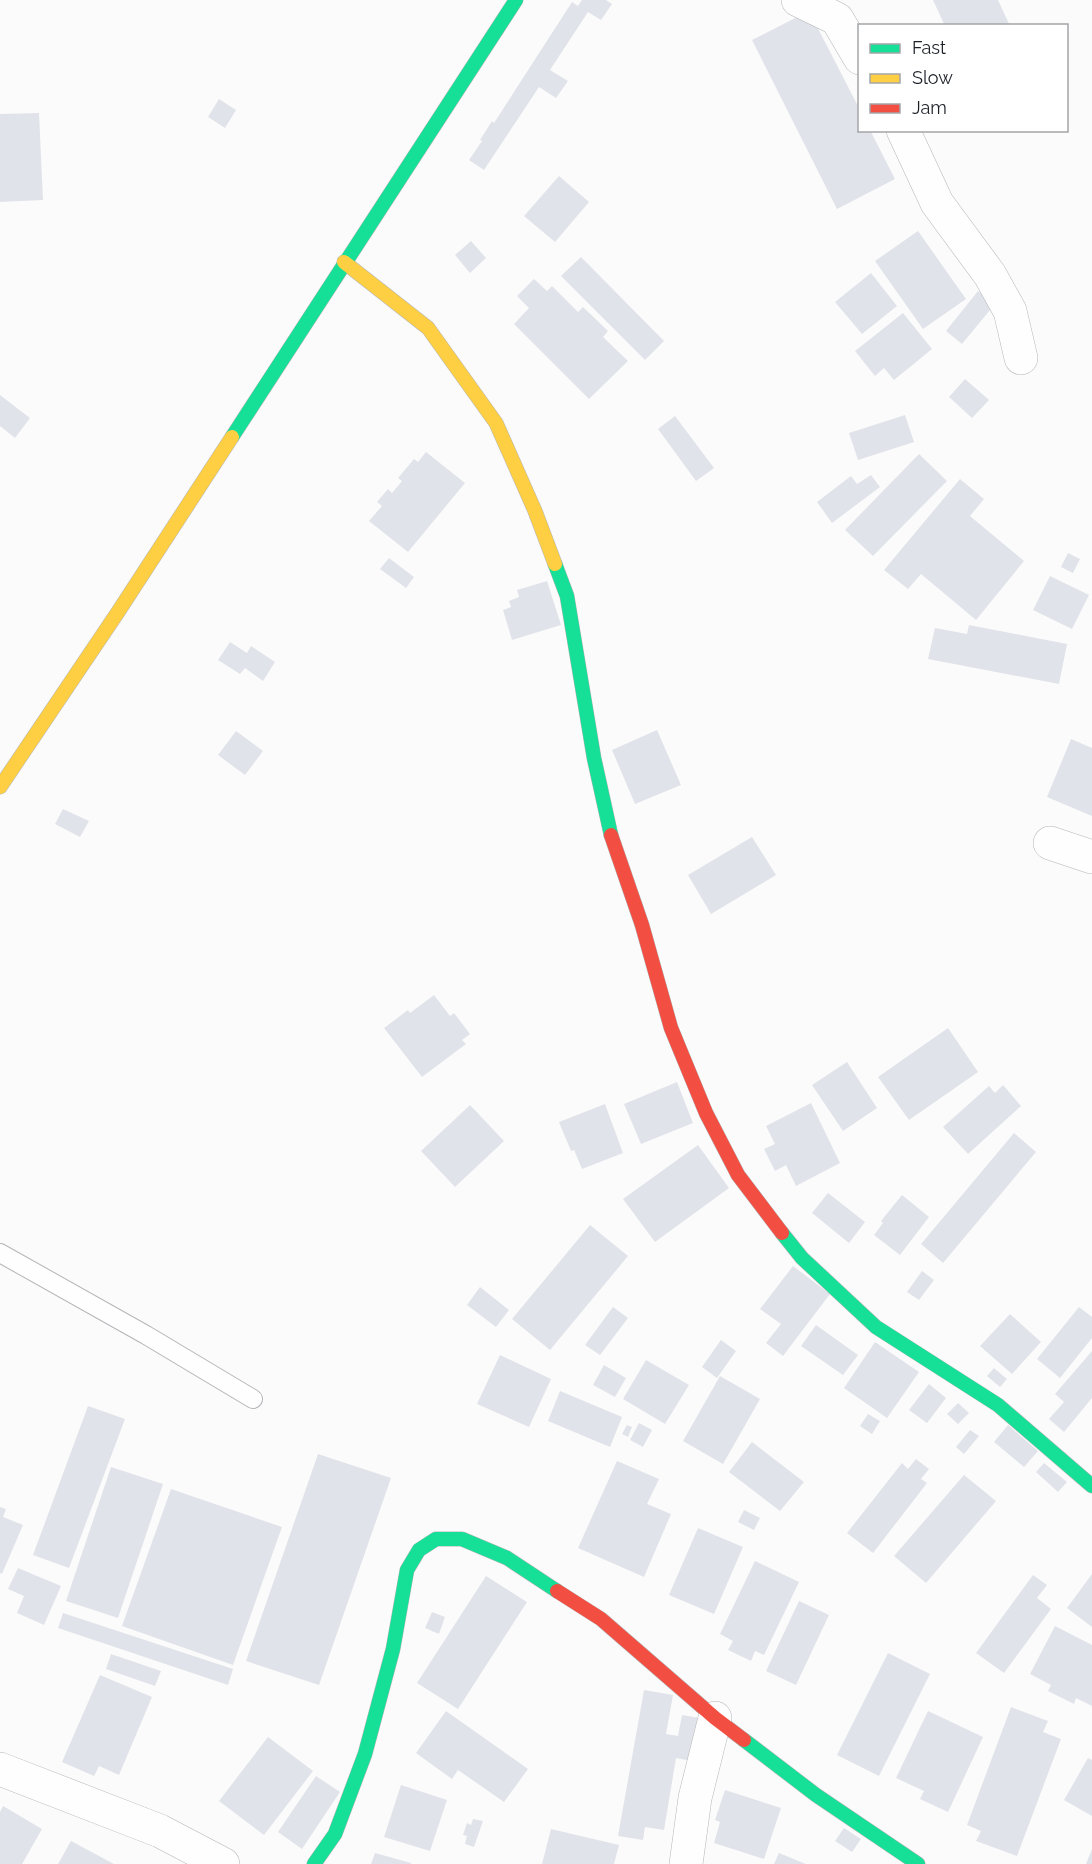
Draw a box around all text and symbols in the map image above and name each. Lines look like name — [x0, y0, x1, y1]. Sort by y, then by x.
legend — [858, 24, 1068, 132]
text: Fast — [912, 37, 946, 58]
text: Slow — [912, 67, 953, 88]
text: Jam — [912, 97, 947, 118]

